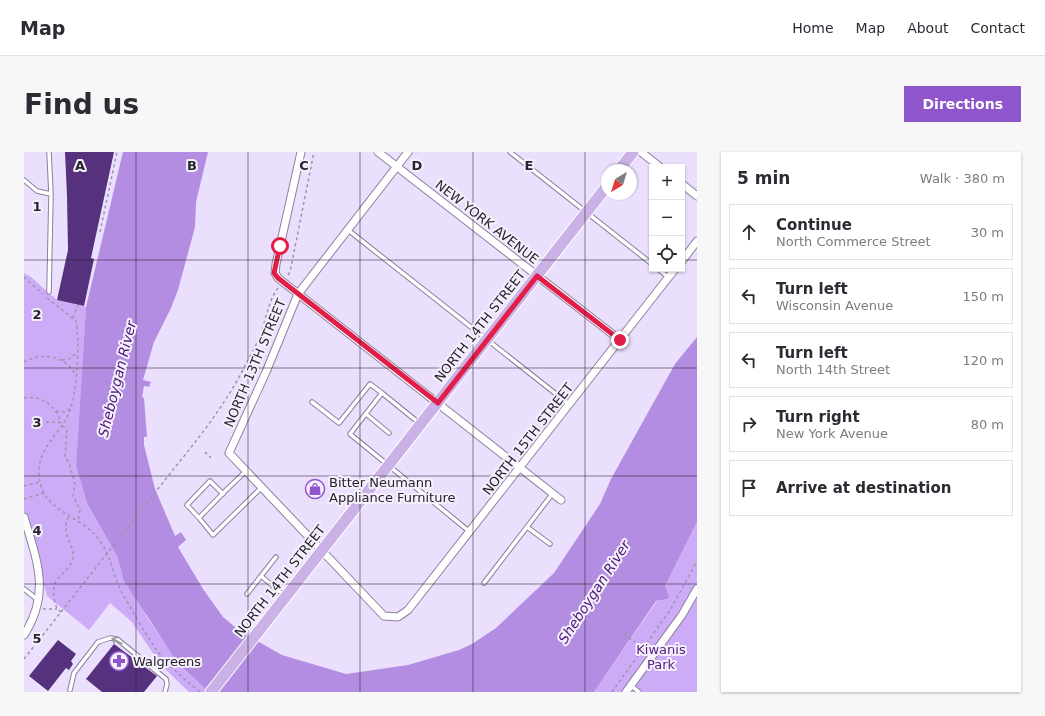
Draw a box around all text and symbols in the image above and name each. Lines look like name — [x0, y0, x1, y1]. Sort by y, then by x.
text: Map — [20, 17, 65, 39]
text: Home — [792, 20, 834, 36]
text: Map — [856, 20, 885, 36]
text: About — [907, 20, 949, 36]
text: Contact — [971, 20, 1025, 36]
button: Directions — [904, 86, 1021, 122]
text: Find us — [24, 88, 139, 121]
text: A — [75, 158, 85, 173]
text: B — [187, 158, 197, 173]
text: C — [299, 158, 309, 173]
text: D — [412, 158, 423, 173]
text: E — [525, 158, 533, 173]
north arrow — [601, 164, 637, 200]
map controls — [649, 164, 685, 272]
button: + — [649, 164, 685, 200]
text: 5 min — [737, 168, 790, 188]
text: Walk · 380 m — [920, 171, 1005, 186]
street label: NEW YORK AVENUE — [432, 177, 542, 267]
text: 1 — [32, 199, 42, 214]
button: − — [649, 200, 685, 236]
text: Continue — [776, 216, 852, 234]
icon: ahead — [738, 221, 760, 243]
text: 30 m — [971, 225, 1004, 240]
text: North Commerce Street — [776, 234, 931, 249]
button: locate — [649, 236, 685, 272]
route start — [271, 237, 289, 255]
street label: NORTH 14TH STREET — [432, 267, 528, 385]
text: Turn left — [776, 280, 848, 298]
icon: left — [738, 285, 760, 307]
text: 150 m — [962, 289, 1004, 304]
street label: NORTH 13TH STREET — [221, 297, 289, 429]
text: Wisconsin Avenue — [776, 298, 893, 313]
text: 2 — [32, 307, 42, 322]
water label: Sheboygan River — [95, 318, 139, 439]
route end — [611, 331, 629, 349]
text: Turn left — [776, 344, 848, 362]
icon: left — [738, 349, 760, 371]
text: 120 m — [962, 353, 1004, 368]
text: North 14th Street — [776, 362, 890, 377]
street label: NORTH 15TH STREET — [480, 380, 576, 498]
text: Turn right — [776, 408, 860, 426]
icon: right — [738, 413, 760, 435]
text: 3 — [32, 415, 42, 430]
text: 80 m — [971, 417, 1004, 432]
text: New York Avenue — [776, 426, 888, 441]
place label: Bitter Neumann Appliance Furniture — [329, 475, 455, 505]
icon: arrive — [738, 477, 760, 499]
shop icon: Bitter Neumann Appliance Furniture — [304, 478, 326, 500]
text: Arrive at destination — [776, 479, 951, 497]
street label: NORTH 14TH STREET — [232, 522, 328, 640]
text: 4 — [32, 523, 42, 538]
water label: Sheboygan River — [555, 537, 634, 646]
text: 5 — [32, 631, 42, 646]
one-way arrow — [111, 637, 123, 644]
park label: Kiwanis Park — [636, 642, 686, 672]
pharmacy icon: Walgreens — [108, 650, 130, 672]
place label: Walgreens — [133, 654, 201, 669]

